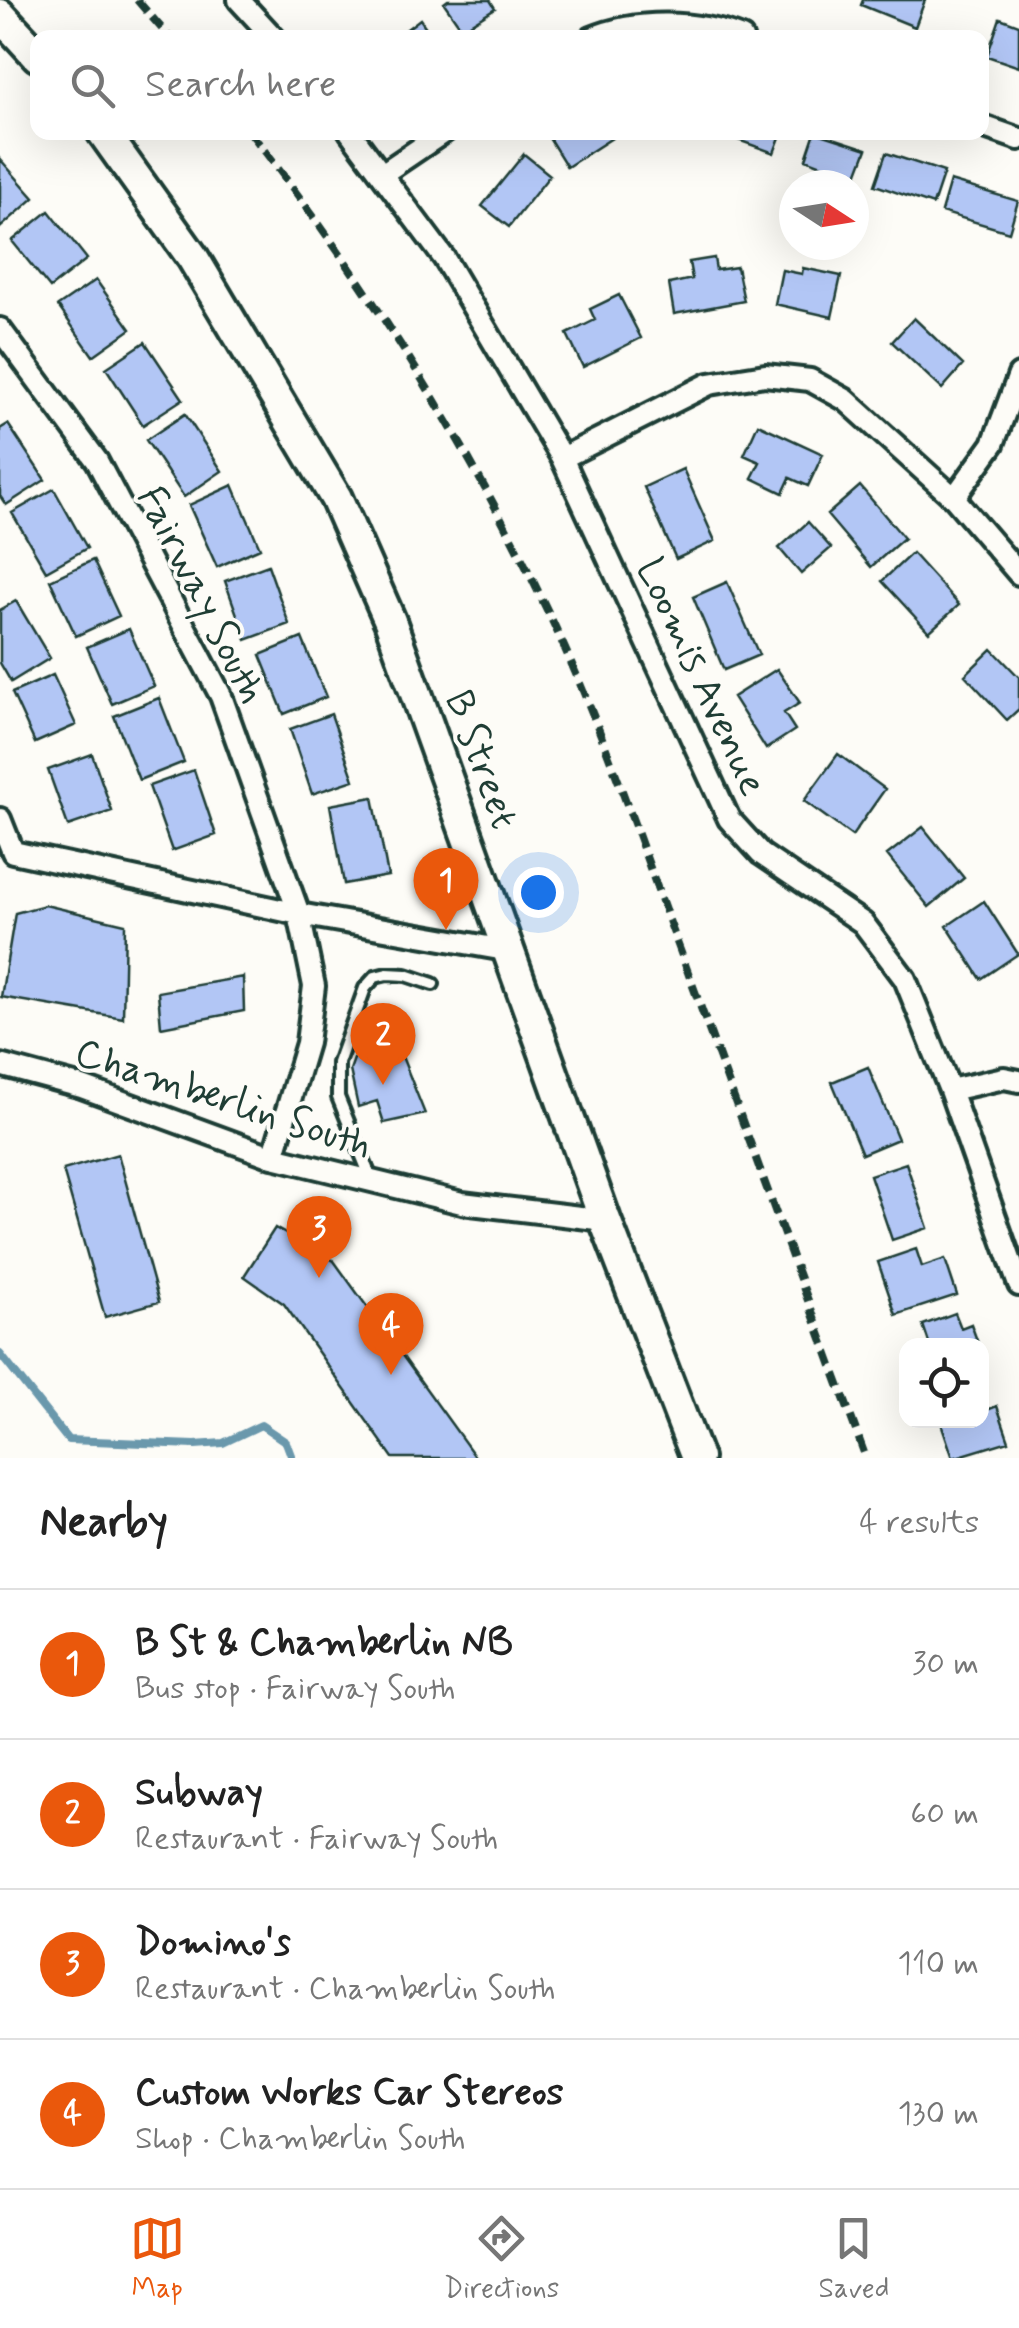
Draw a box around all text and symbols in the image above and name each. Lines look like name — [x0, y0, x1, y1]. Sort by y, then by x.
search box — [30, 30, 989, 140]
icon: search — [65, 58, 120, 113]
text: Search here — [145, 61, 336, 110]
north arrow — [779, 170, 869, 260]
street label: Fairway South — [123, 478, 277, 713]
street label: Loomis Avenue — [623, 550, 778, 804]
street label: B Street — [431, 684, 529, 836]
pin: 1 — [414, 848, 478, 930]
your location — [513, 867, 564, 918]
pin: 2 — [350, 1002, 416, 1085]
street label: Chamberlin South — [68, 1027, 378, 1172]
pin: 3 — [286, 1196, 352, 1278]
pin: 4 — [358, 1292, 424, 1375]
map controls — [899, 1338, 989, 1428]
button: locate — [899, 1338, 989, 1428]
text: Nearby — [40, 1496, 168, 1551]
text: 4 results — [859, 1502, 979, 1544]
text: B St & Chamberlin NB — [135, 1619, 513, 1668]
text: 1 — [65, 1643, 80, 1685]
text: 30 m — [912, 1643, 979, 1685]
text: Bus stop · Fairway South — [135, 1668, 455, 1710]
text: Subway — [135, 1769, 263, 1818]
text: 2 — [65, 1793, 80, 1835]
text: 60 m — [910, 1793, 979, 1835]
text: Restaurant · Fairway South — [135, 1818, 498, 1860]
text: Domino's — [135, 1919, 291, 1968]
text: 3 — [65, 1943, 80, 1985]
text: 110 m — [898, 1943, 979, 1985]
text: Restaurant · Chamberlin South — [135, 1968, 556, 2010]
text: Custom Works Car Stereos — [135, 2069, 564, 2118]
text: 4 — [63, 2093, 82, 2135]
text: 130 m — [898, 2093, 979, 2135]
text: Shop · Chamberlin South — [135, 2118, 466, 2160]
tab: Map — [130, 2211, 185, 2308]
tab: Directions — [444, 2211, 559, 2308]
tab: Saved — [819, 2211, 889, 2308]

